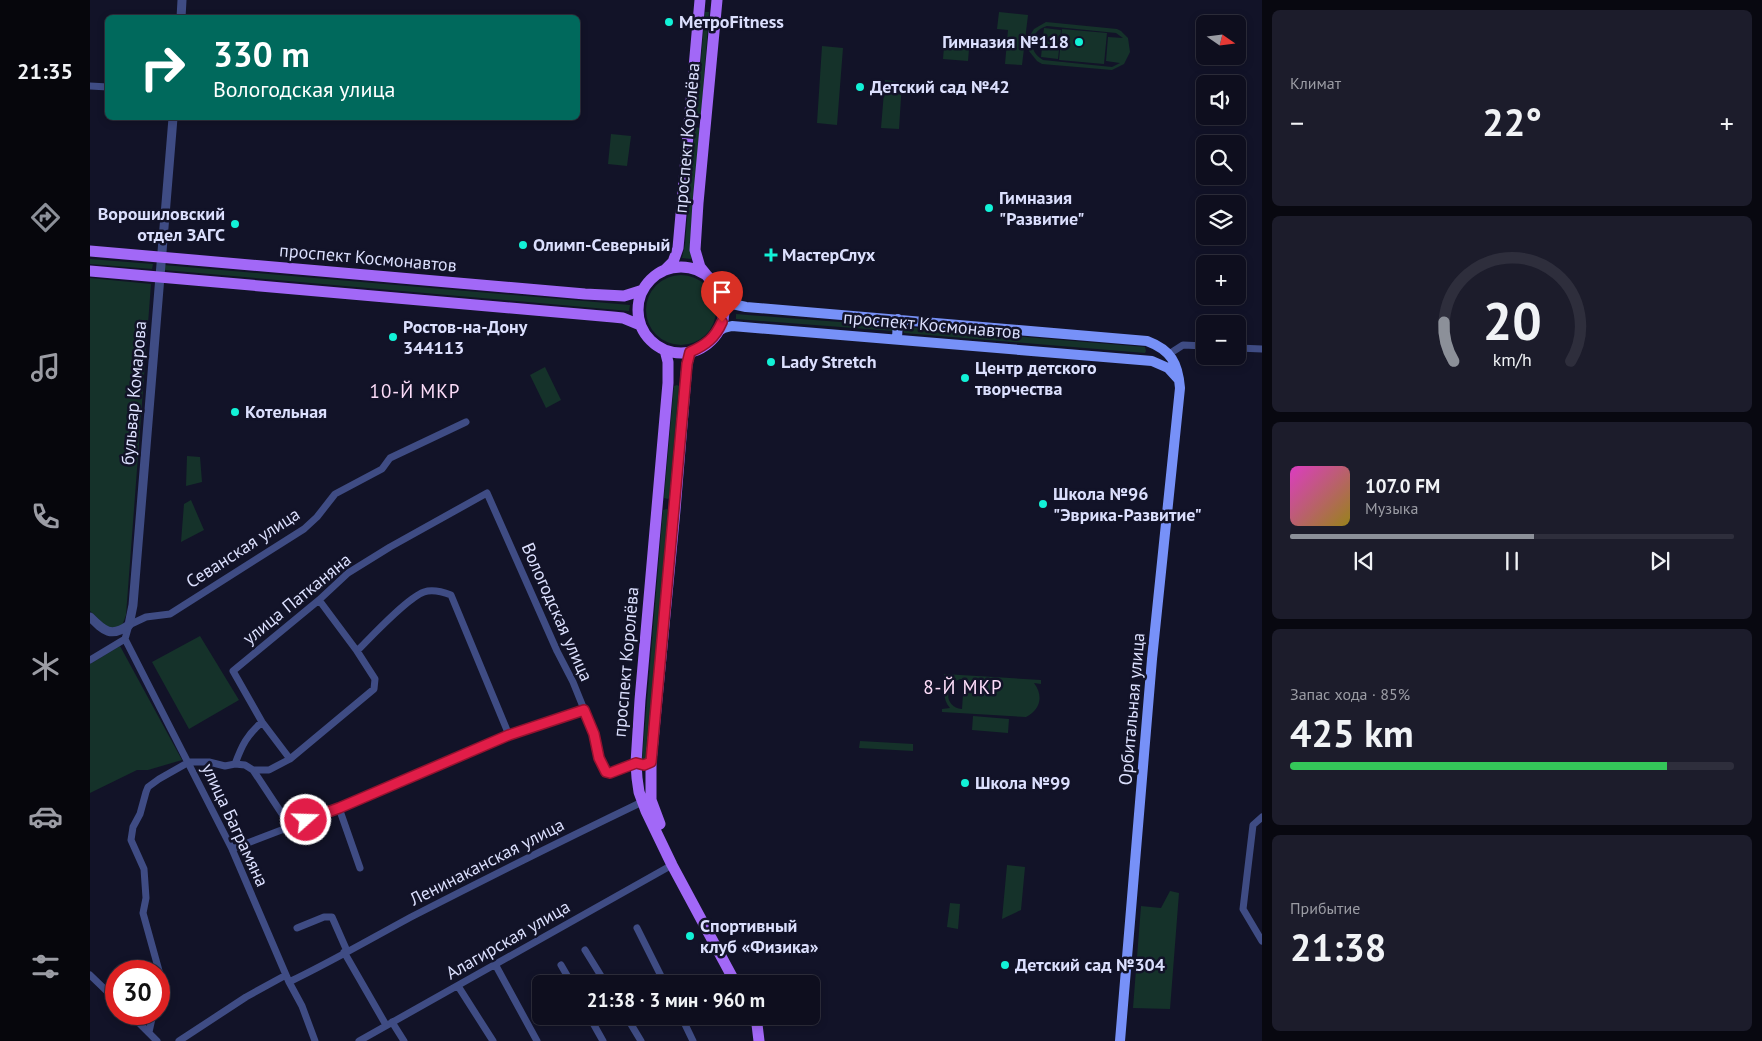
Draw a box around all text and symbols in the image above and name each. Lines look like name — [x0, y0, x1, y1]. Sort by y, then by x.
place label: МетроFitness — [679, 10, 784, 33]
north arrow — [1196, 15, 1246, 65]
map controls — [1196, 15, 1246, 365]
marker: МетроFitness — [663, 16, 675, 28]
place label: Гимназия №118 — [942, 30, 1069, 53]
text: 330 m — [213, 31, 310, 77]
icon: right — [130, 35, 195, 100]
marker: Гимназия №118 — [1073, 36, 1085, 48]
text: 21:35 — [17, 57, 73, 85]
street label: проспект Королёва — [668, 62, 705, 214]
text: Климат — [1290, 73, 1341, 93]
text: Вологодская улица — [213, 75, 395, 103]
place label: Детский сад №42 — [870, 75, 1010, 98]
button: sound — [1196, 75, 1246, 125]
marker: Детский сад №42 — [854, 81, 866, 93]
text: 22° — [1482, 97, 1542, 146]
text: − — [1290, 104, 1304, 141]
text: + — [1720, 104, 1734, 141]
button: search — [1196, 135, 1246, 185]
place label: Гимназия "Развитие" — [999, 186, 1085, 230]
button: layers — [1196, 195, 1246, 245]
icon: directions — [28, 200, 63, 235]
place label: Ворошиловский отдел ЗАГС — [98, 202, 225, 246]
marker: Гимназия "Развитие" — [983, 202, 995, 214]
marker: Ворошиловский отдел ЗАГС — [229, 218, 241, 230]
place label: Олимп-Северный — [533, 233, 670, 256]
street label: проспект Космонавтов — [278, 238, 458, 277]
marker: Олимп-Северный — [517, 239, 529, 251]
place label: МастерСлух — [782, 243, 876, 266]
marker: МастерСлух — [764, 248, 778, 262]
button: + — [1196, 255, 1246, 305]
pin — [701, 271, 743, 322]
icon: arrive — [708, 278, 736, 306]
text: 20 — [1483, 287, 1541, 354]
street label: проспект Космонавтов — [842, 305, 1022, 344]
place label: Ростов-на-Дону 344113 — [403, 315, 528, 359]
button: − — [1196, 315, 1246, 365]
street label: бульвар Комарова — [116, 320, 151, 466]
marker: Ростов-на-Дону 344113 — [387, 331, 399, 343]
text: km/h — [1492, 348, 1532, 371]
icon: music — [28, 350, 63, 385]
place label: Lady Stretch — [781, 350, 876, 373]
marker: Lady Stretch — [765, 356, 777, 368]
place label: Центр детского творчества — [975, 356, 1097, 400]
marker: Центр детского творчества — [959, 372, 971, 384]
district label: 10-Й МКР — [370, 379, 460, 403]
place label: Котельная — [245, 400, 327, 423]
marker: Котельная — [229, 406, 241, 418]
text: 107.0 FM — [1365, 474, 1440, 498]
place label: Школа №96 "Эврика-Развитие" — [1053, 482, 1202, 526]
marker: Школа №96 "Эврика-Развитие" — [1037, 498, 1049, 510]
text: Музыка — [1365, 498, 1418, 518]
icon: phone — [28, 499, 63, 534]
street label: Севанская улица — [181, 502, 304, 593]
street label: Вологодская улица — [517, 539, 598, 685]
icon: previous — [1350, 547, 1378, 575]
icon: pause — [1498, 547, 1526, 575]
icon: next — [1646, 547, 1674, 575]
street label: улица Патканяна — [238, 548, 356, 649]
street label: проспект Королёва — [607, 586, 644, 738]
street label: Орбитальная улица — [1113, 632, 1150, 786]
icon: climate — [28, 649, 63, 684]
district label: 8-Й МКР — [923, 675, 1003, 699]
text: Запас хода · 85% — [1290, 684, 1410, 704]
text: 425 km — [1290, 708, 1414, 757]
street label: улица Баграмяна — [197, 759, 274, 890]
place label: Школа №99 — [975, 771, 1070, 794]
marker: Школа №99 — [959, 777, 971, 789]
position arrow — [279, 793, 331, 845]
icon: car — [28, 799, 63, 834]
street label: Ленинаканская улица — [405, 813, 568, 911]
street label: Алагирская улица — [442, 895, 574, 984]
text: Прибытие — [1290, 898, 1360, 918]
place label: Спортивный клуб «Физика» — [700, 914, 819, 958]
text: 21:38 — [1290, 922, 1386, 971]
marker: Спортивный клуб «Физика» — [684, 930, 696, 942]
icon: filters — [28, 949, 63, 984]
place label: Детский сад №304 — [1015, 953, 1165, 976]
marker: Детский сад №304 — [999, 959, 1011, 971]
speed limit sign: 30 — [105, 960, 170, 1025]
text: 21:38 · 3 мин · 960 m — [587, 988, 765, 1012]

